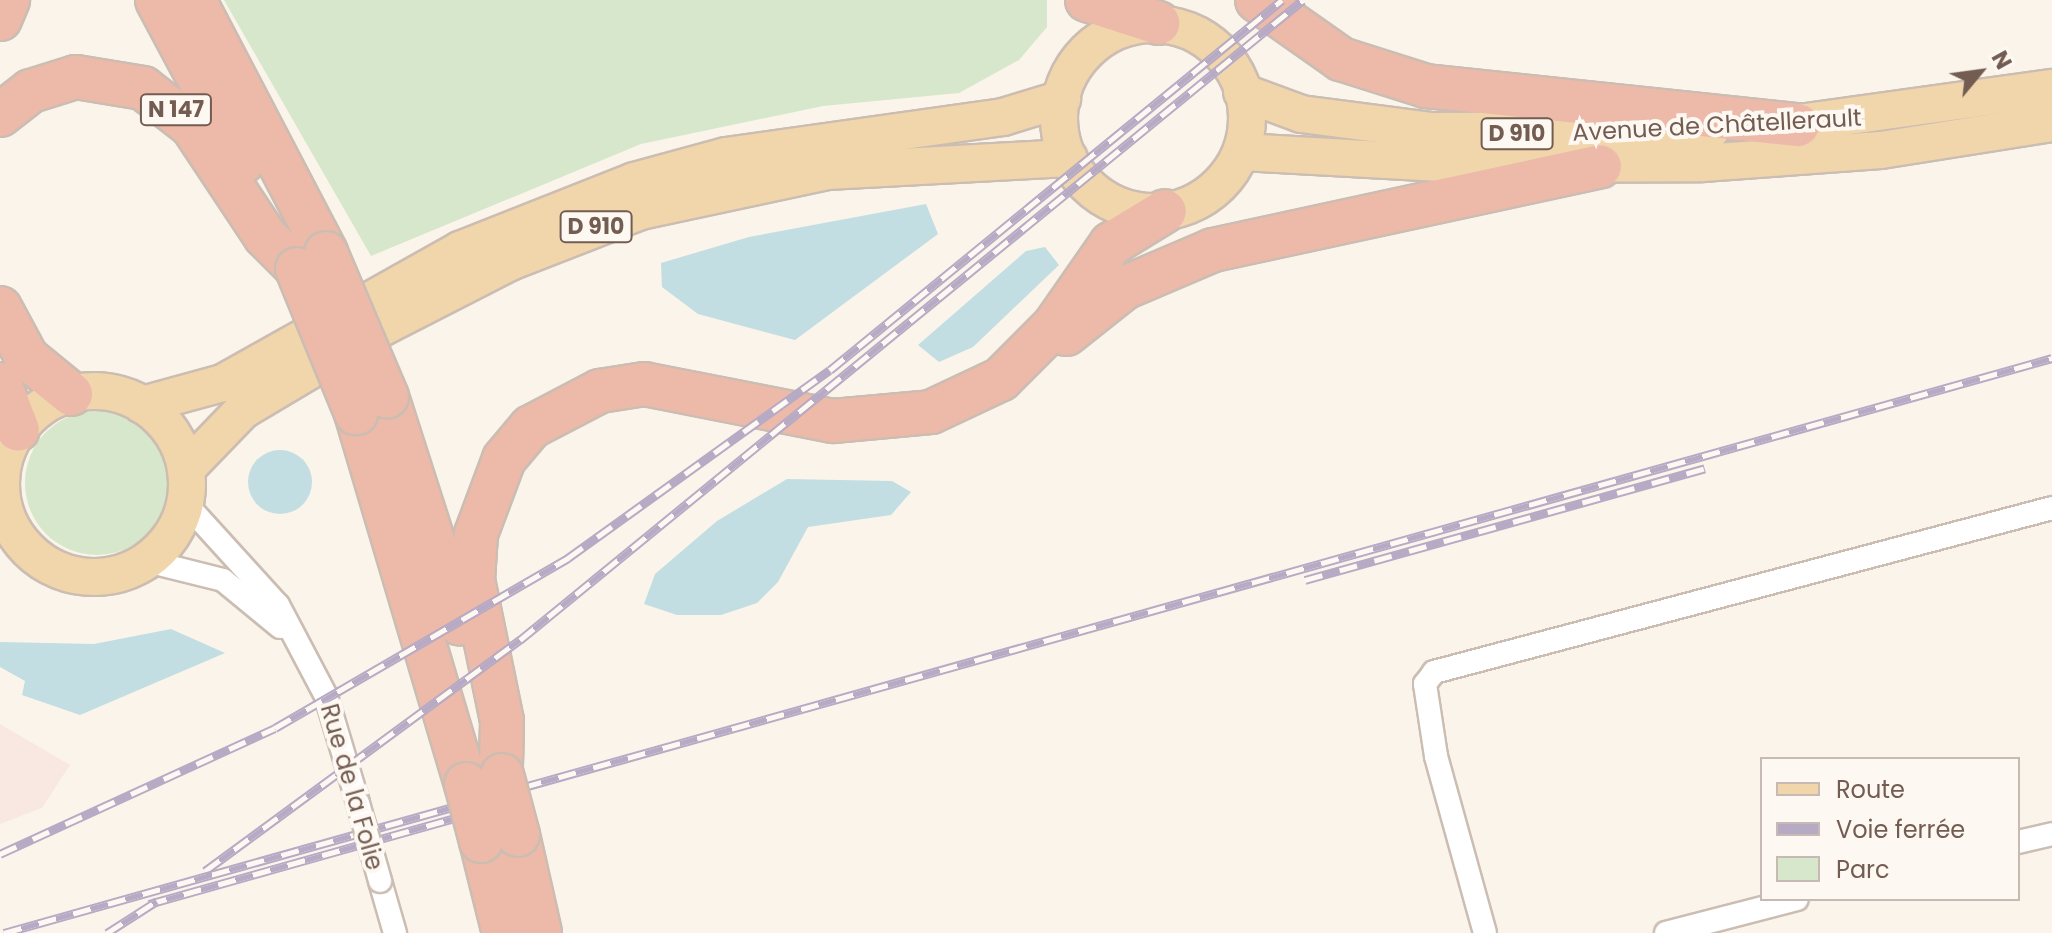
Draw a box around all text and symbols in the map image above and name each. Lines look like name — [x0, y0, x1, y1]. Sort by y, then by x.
north arrow — [1940, 32, 2020, 112]
text: N — [1984, 45, 2019, 75]
road number: N 147 — [138, 92, 214, 128]
street label: Avenue de Châtellerault — [1572, 103, 1862, 147]
road number: D 910 — [1479, 116, 1555, 152]
road number: D 910 — [558, 209, 634, 245]
street label: Rue de la Folie — [315, 701, 389, 873]
legend — [1760, 757, 2020, 901]
text: Route — [1836, 773, 1905, 806]
text: Voie ferrée — [1836, 813, 1965, 846]
text: Parc — [1836, 853, 1890, 886]

